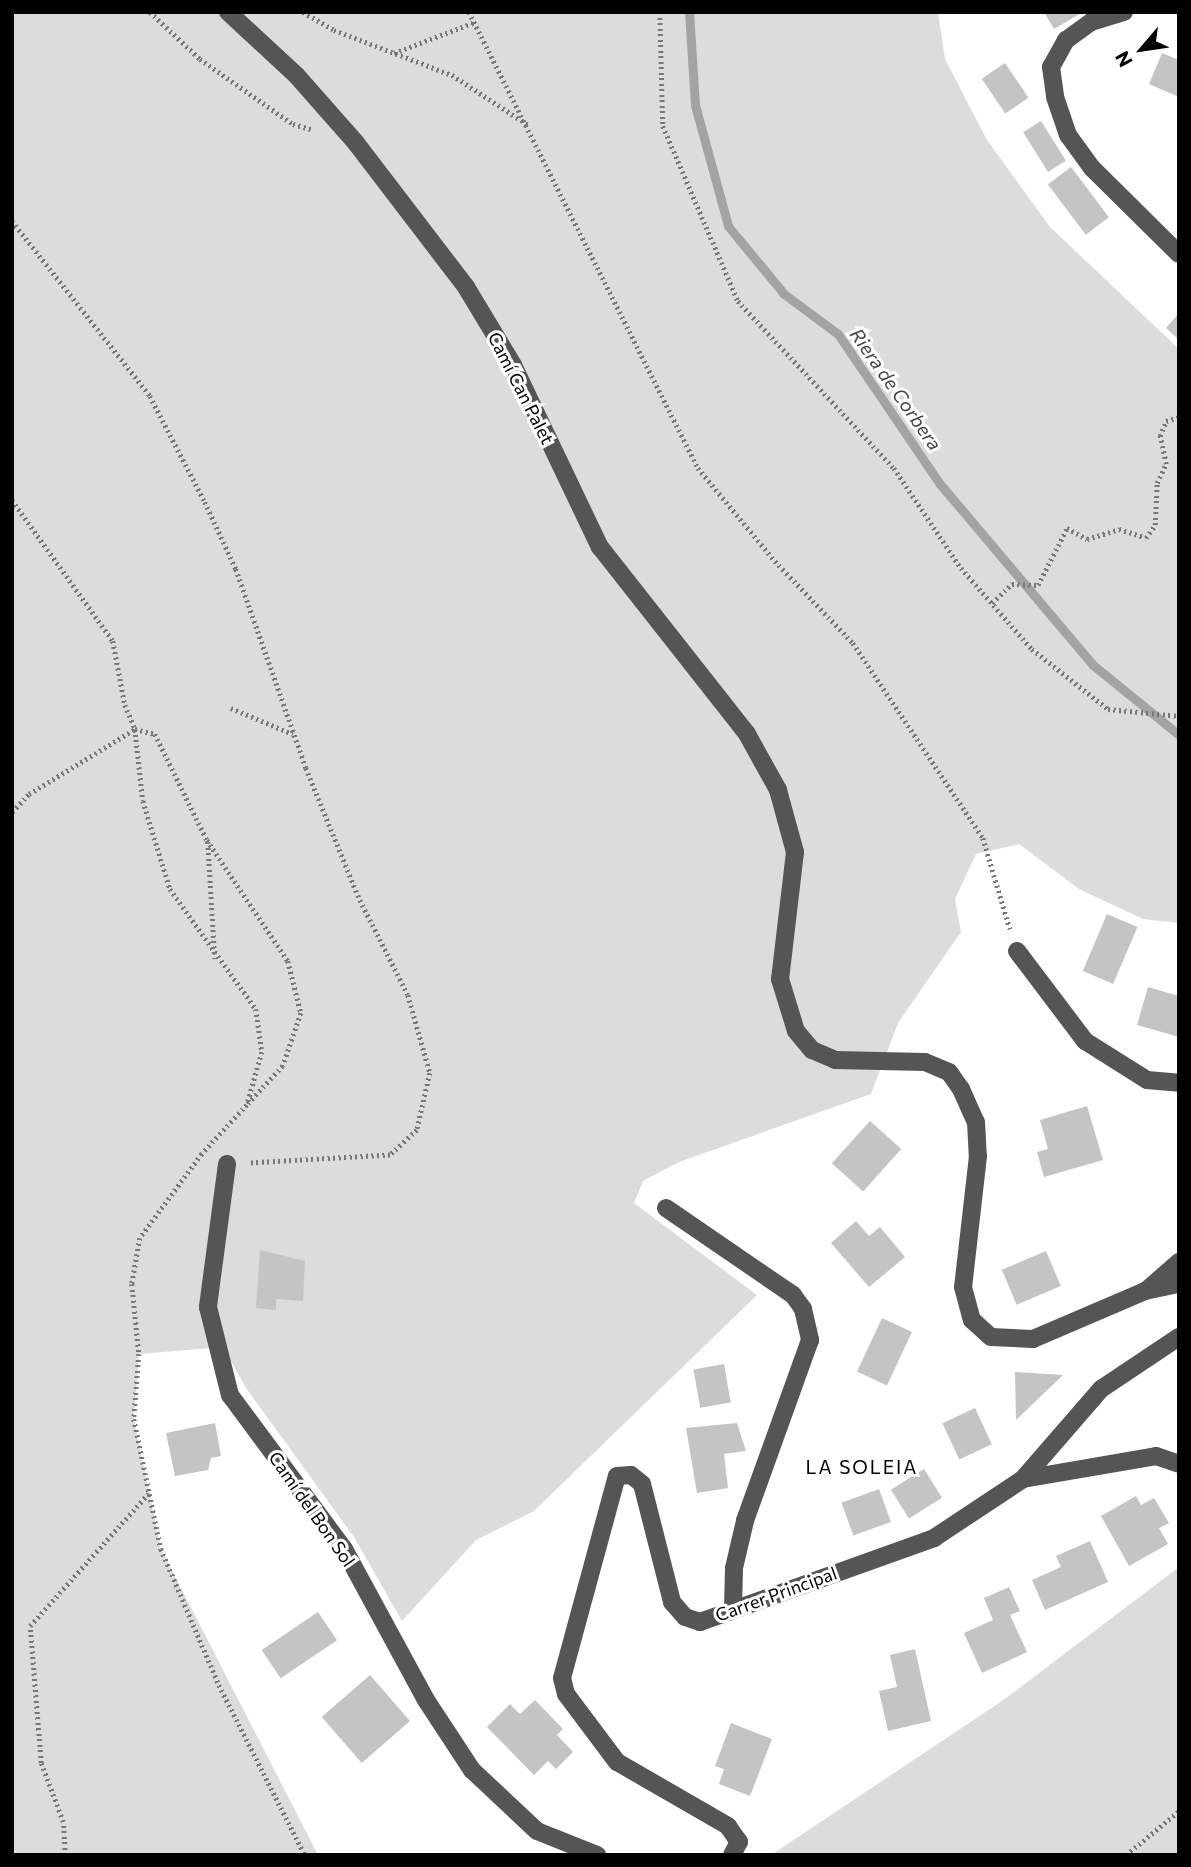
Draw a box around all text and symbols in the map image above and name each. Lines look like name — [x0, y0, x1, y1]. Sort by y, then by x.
north arrow — [1107, 14, 1177, 84]
text: N — [1110, 48, 1137, 71]
water label: Riera de Corbera — [845, 324, 947, 454]
street label: Camí Can Palet — [483, 328, 559, 448]
street label: Camí del Bon Sol — [264, 1447, 360, 1571]
district label: LA SOLEIA — [807, 1456, 917, 1478]
street label: Carrer Principal — [712, 1562, 840, 1626]

